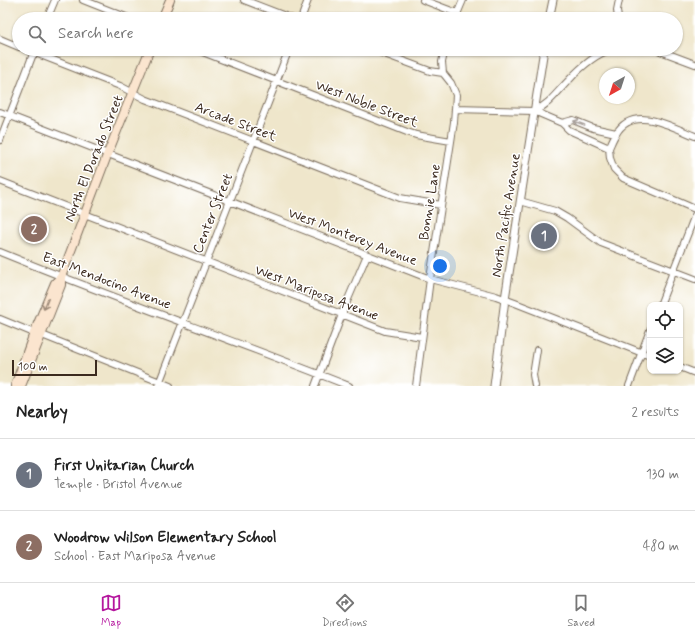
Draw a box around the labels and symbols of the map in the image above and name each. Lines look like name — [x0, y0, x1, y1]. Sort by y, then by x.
north arrow — [599, 68, 635, 104]
street label: West Noble Street — [313, 76, 421, 132]
street label: North El Dorado Street — [60, 92, 128, 224]
street label: Arcade Street — [192, 98, 280, 146]
one-way arrow — [572, 119, 585, 126]
street label: North Pacific Avenue — [487, 152, 525, 278]
street label: Bonnie Lane — [415, 163, 445, 242]
street label: Center Street — [189, 171, 237, 256]
street label: West Monterey Avenue — [286, 204, 420, 270]
pin: 2 — [21, 214, 47, 244]
pin: 1 — [531, 221, 557, 251]
street label: East Mendocino Avenue — [40, 248, 174, 314]
your location — [430, 256, 450, 276]
street label: West Mariposa Avenue — [252, 261, 381, 325]
one-way arrow — [42, 297, 49, 309]
scale bar — [12, 358, 97, 377]

